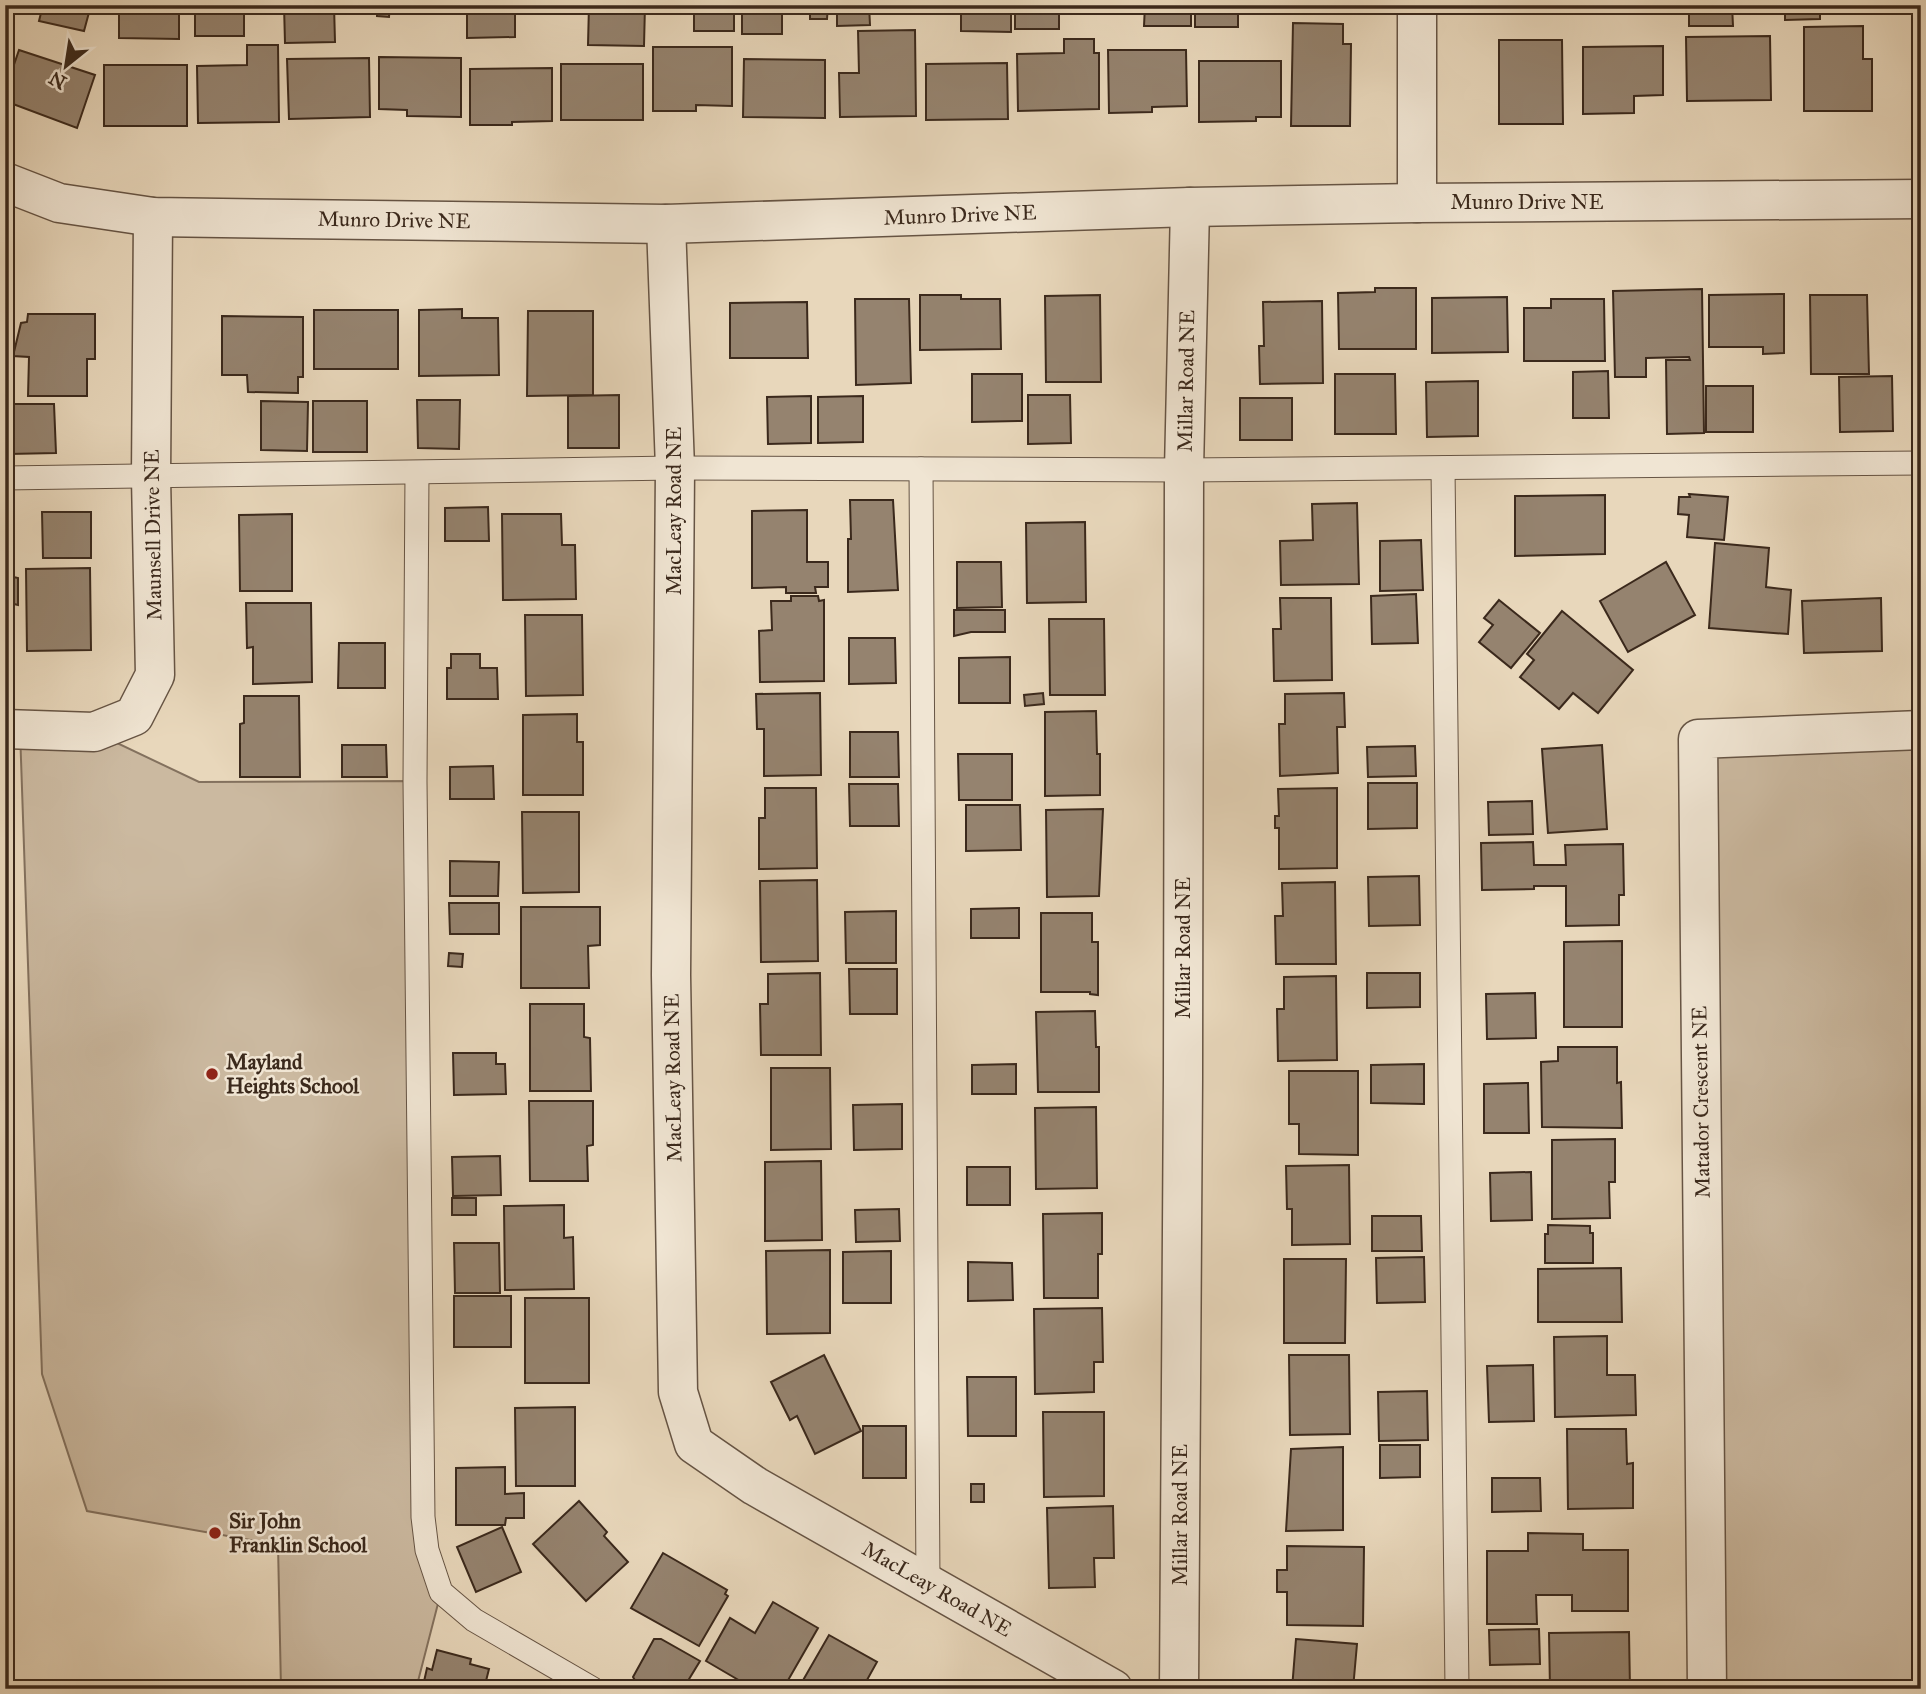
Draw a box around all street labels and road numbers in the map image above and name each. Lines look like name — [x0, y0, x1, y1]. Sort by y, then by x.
street label: Munro Drive NE — [1451, 189, 1603, 215]
street label: Munro Drive NE — [883, 199, 1037, 231]
street label: Munro Drive NE — [317, 206, 471, 234]
street label: Millar Road NE — [1172, 310, 1200, 452]
street label: MacLeay Road NE — [661, 427, 687, 595]
street label: Maunsell Drive NE — [139, 449, 167, 621]
street label: Millar Road NE — [1170, 877, 1196, 1019]
street label: MacLeay Road NE — [659, 993, 687, 1163]
street label: Matador Crescent NE — [1686, 1005, 1716, 1199]
street label: Millar Road NE — [1167, 1444, 1193, 1586]
street label: MacLeay Road NE — [857, 1536, 1017, 1642]

